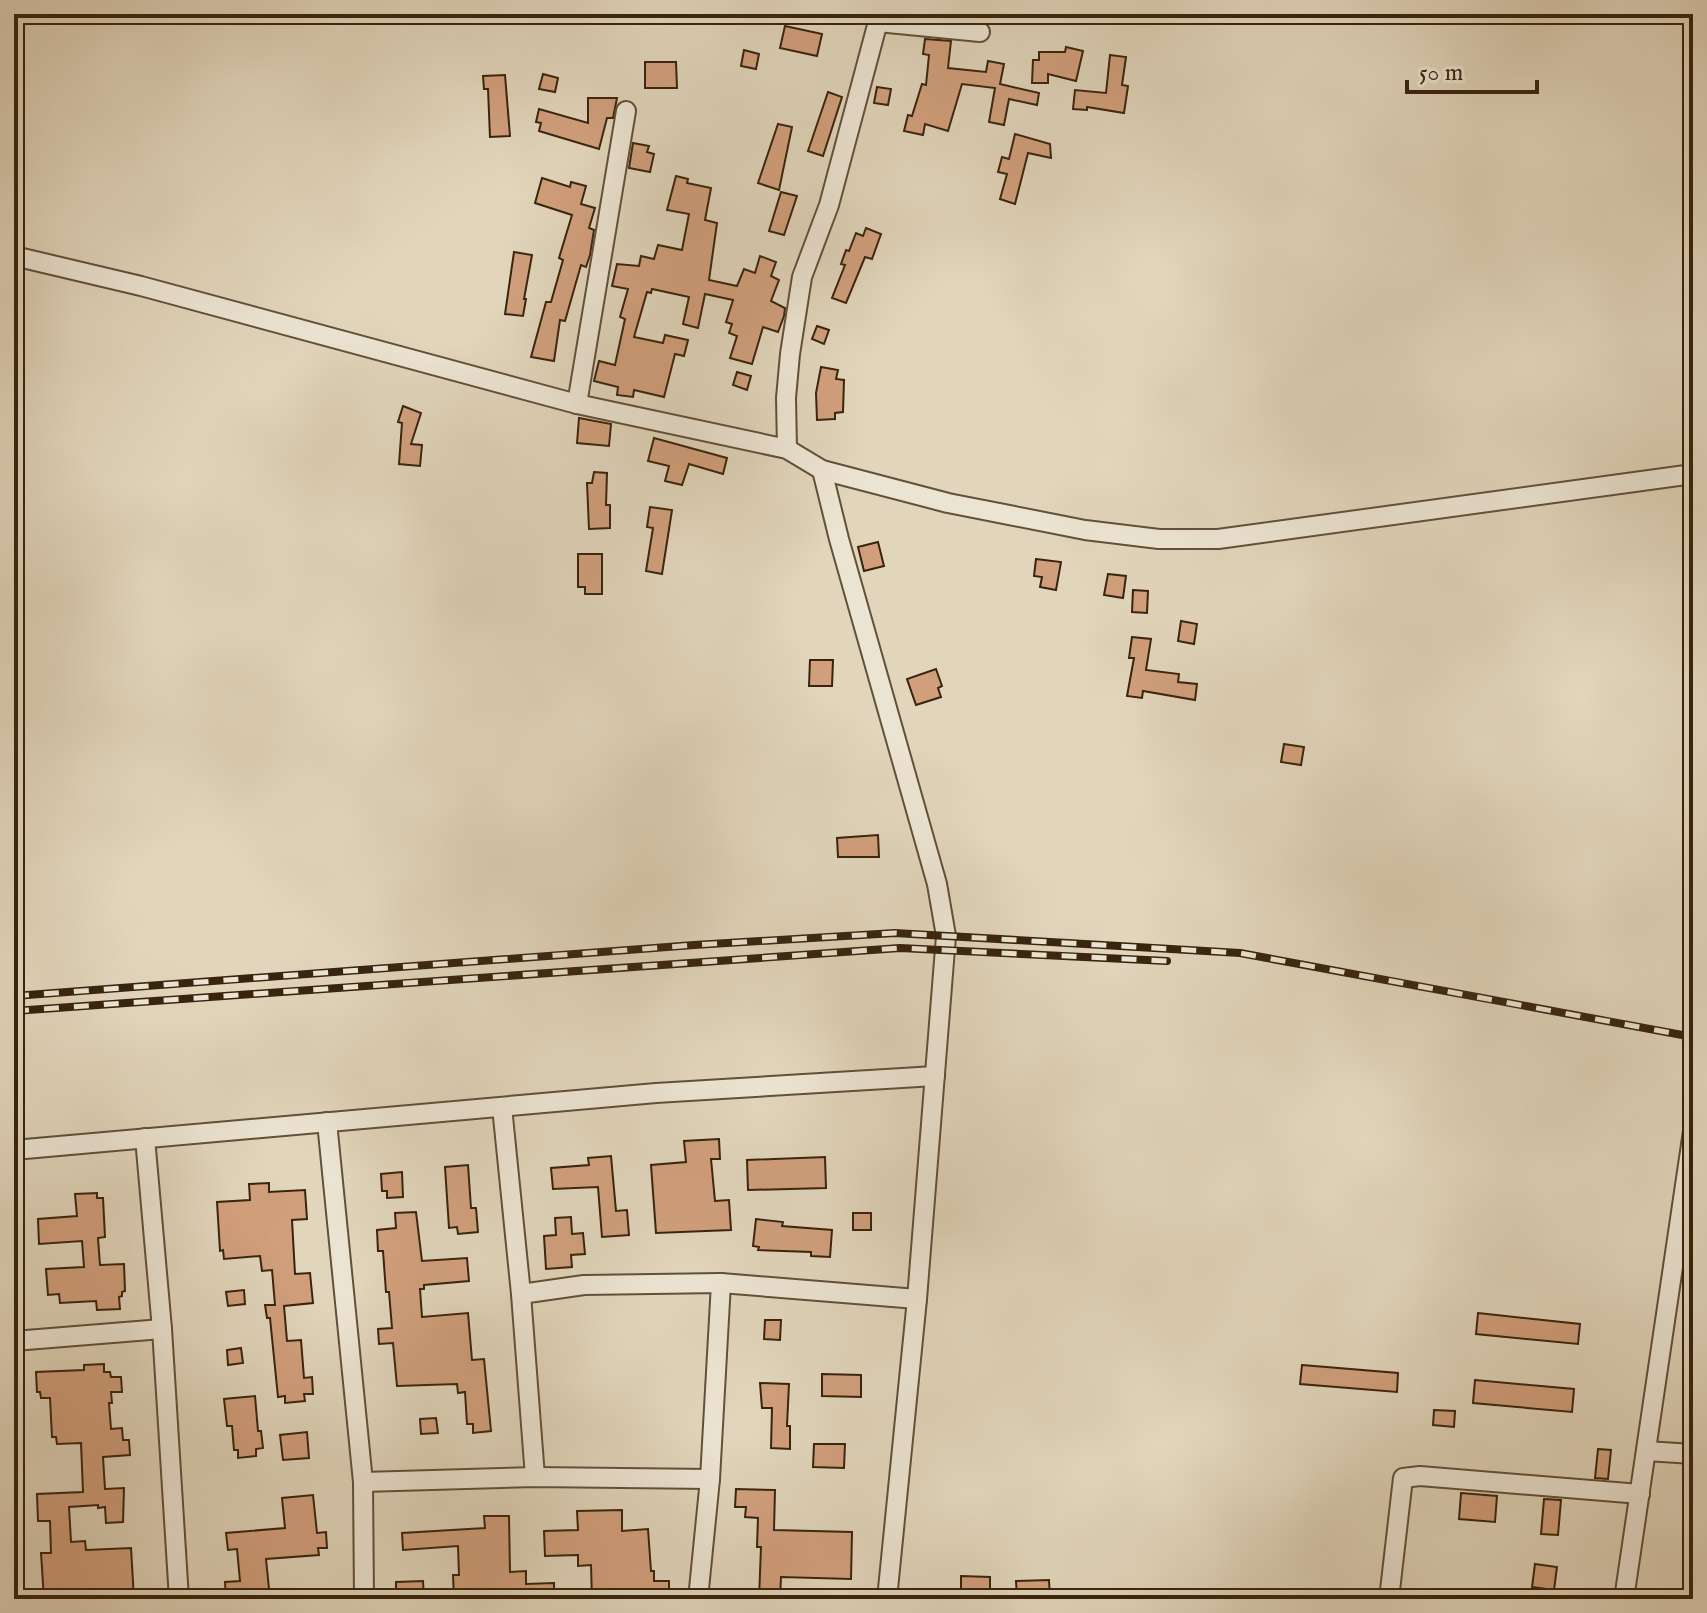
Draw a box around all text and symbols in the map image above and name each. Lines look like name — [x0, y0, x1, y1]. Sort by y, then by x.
scale bar — [1407, 44, 1537, 94]
text: 50 m — [1419, 58, 1463, 89]

